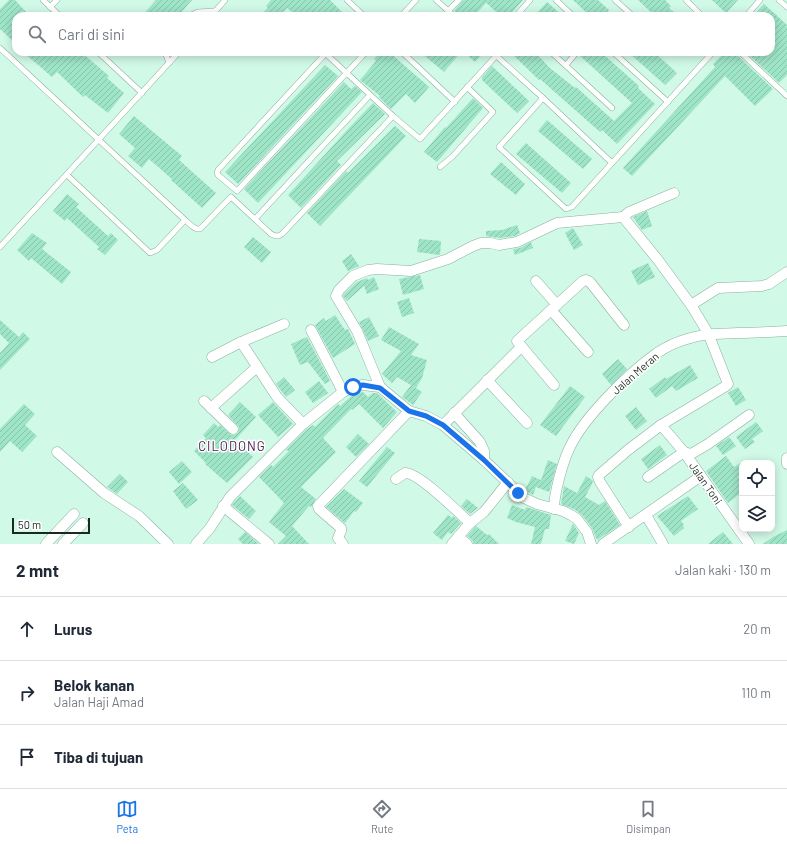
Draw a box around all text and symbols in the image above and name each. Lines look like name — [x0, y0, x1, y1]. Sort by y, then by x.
search box — [12, 12, 775, 56]
icon: search — [26, 23, 48, 45]
text: Cari di sini — [58, 25, 125, 43]
street label: Jalan Meran — [609, 349, 661, 397]
route start — [344, 378, 362, 396]
district label: CILODONG — [198, 438, 266, 454]
street label: Jalan Toni — [687, 459, 725, 507]
map controls — [739, 460, 775, 532]
button: locate — [739, 460, 775, 496]
route end — [509, 484, 527, 502]
button: layers — [739, 496, 775, 532]
scale bar — [12, 516, 90, 535]
text: 50 m — [18, 518, 41, 531]
text: 2 mnt — [16, 560, 59, 580]
text: Jalan kaki · 130 m — [675, 562, 771, 578]
icon: ahead — [16, 618, 38, 640]
text: Lurus — [54, 620, 92, 638]
text: 20 m — [743, 621, 771, 637]
text: Belok kanan — [54, 676, 134, 694]
icon: right — [16, 682, 38, 704]
text: 110 m — [741, 685, 771, 701]
text: Jalan Haji Amad — [54, 694, 144, 710]
icon: arrive — [16, 746, 38, 768]
text: Tiba di tujuan — [54, 748, 143, 766]
tab: Peta — [116, 798, 138, 835]
tab: Rute — [371, 798, 393, 835]
tab: Disimpan — [626, 798, 671, 835]

